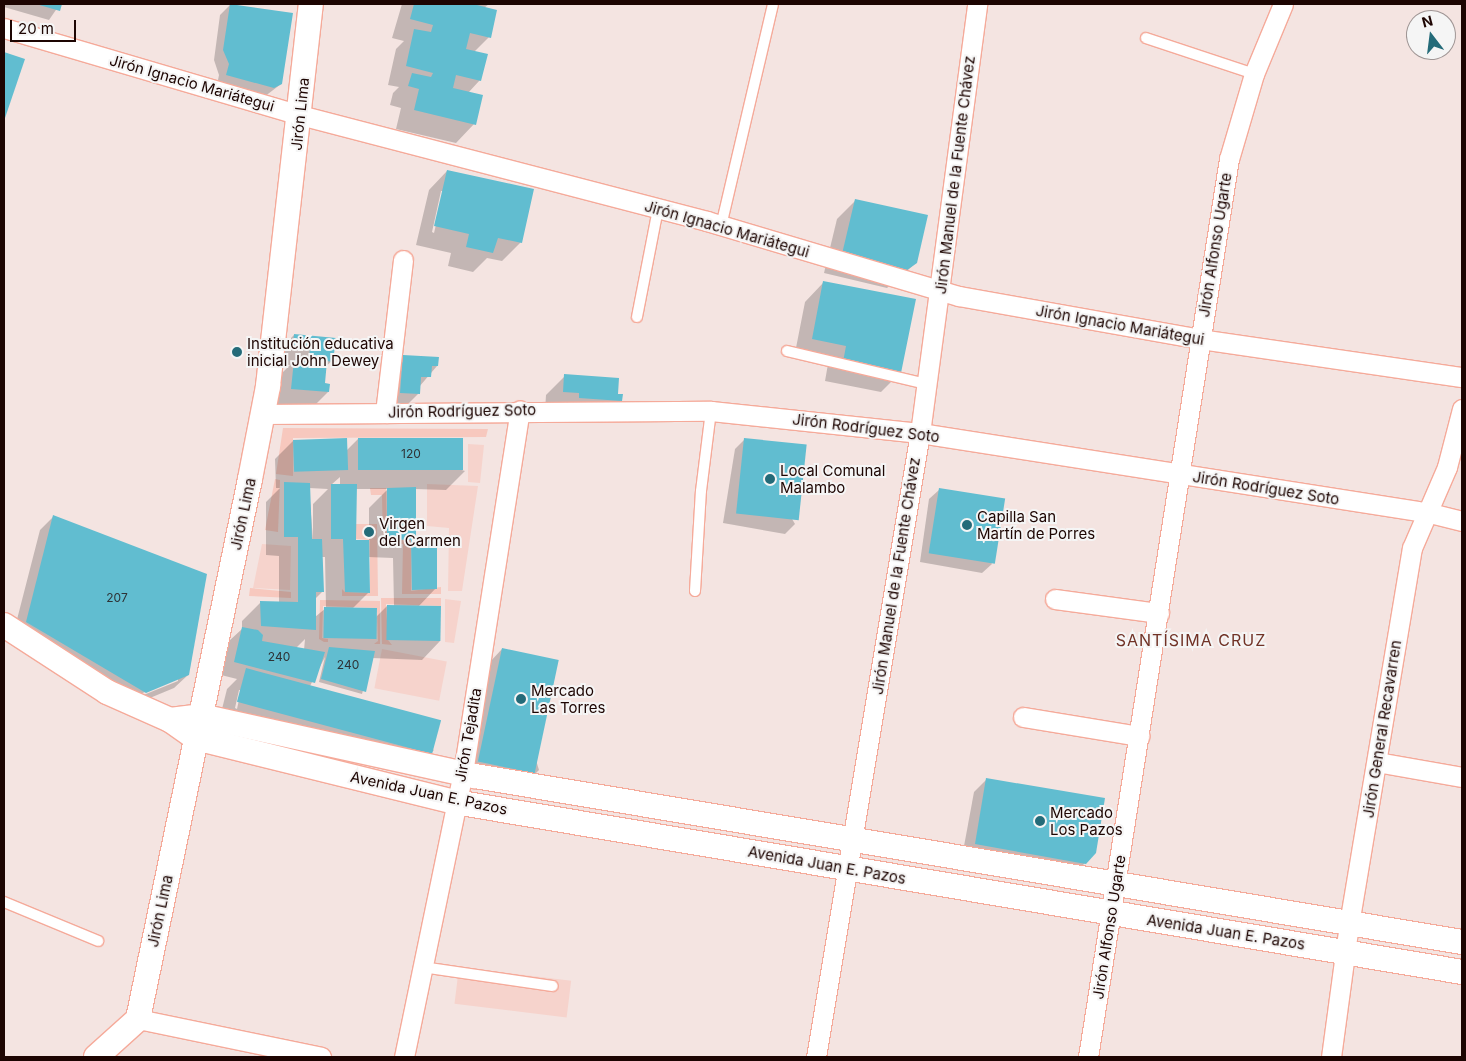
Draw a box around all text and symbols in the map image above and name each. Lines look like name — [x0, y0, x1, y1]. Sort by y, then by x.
scale bar — [12, 10, 79, 42]
north arrow — [1406, 10, 1456, 60]
text: N — [1420, 11, 1435, 31]
text: 20 m — [18, 19, 54, 38]
street label: Jirón Ignacio Mariátegui — [107, 51, 277, 115]
street label: Jirón Manuel de la Fuente Chávez — [931, 55, 979, 295]
street label: Jirón Lima — [287, 77, 313, 151]
street label: Jirón Alfonso Ugarte — [1195, 172, 1235, 318]
street label: Jirón Ignacio Mariátegui — [642, 197, 812, 261]
street label: Jirón Ignacio Mariátegui — [1034, 301, 1206, 349]
place label: Institución educativa inicial John Dewey — [247, 334, 394, 369]
marker: Institución educativa inicial John Dewey — [231, 346, 243, 358]
street label: Jirón Rodríguez Soto — [388, 401, 536, 421]
street label: Jirón Rodríguez Soto — [791, 410, 941, 446]
house number: 120 — [401, 447, 421, 461]
street label: Jirón Manuel de la Fuente Chávez — [868, 456, 924, 696]
place label: Local Comunal Malambo — [780, 461, 885, 496]
street label: Jirón Rodríguez Soto — [1191, 468, 1341, 508]
marker: Local Comunal Malambo — [764, 473, 776, 485]
street label: Jirón Lima — [227, 476, 259, 552]
place label: Capilla San Martín de Porres — [977, 507, 1095, 542]
place label: Virgen del Carmen — [379, 514, 461, 549]
marker: Capilla San Martín de Porres — [961, 519, 973, 531]
marker: Virgen del Carmen — [363, 526, 375, 538]
house number: 207 — [106, 591, 128, 605]
district label: SANTÍSIMA CRUZ — [1114, 630, 1268, 650]
street label: Jirón General Recavarren — [1359, 639, 1405, 819]
house number: 240 — [268, 650, 290, 664]
house number: 240 — [337, 658, 359, 672]
place label: Mercado Las Torres — [531, 681, 605, 716]
street label: Jirón Tejadita — [451, 687, 485, 783]
marker: Mercado Las Torres — [515, 693, 527, 705]
street label: Avenida Juan E. Pazos — [349, 768, 509, 818]
place label: Mercado Los Pazos — [1050, 803, 1123, 838]
marker: Mercado Los Pazos — [1034, 815, 1046, 827]
street label: Avenida Juan E. Pazos — [747, 842, 907, 888]
street label: Jirón Alfonso Ugarte — [1089, 854, 1129, 1000]
street label: Jirón Lima — [144, 873, 176, 949]
street label: Avenida Juan E. Pazos — [1146, 911, 1306, 953]

